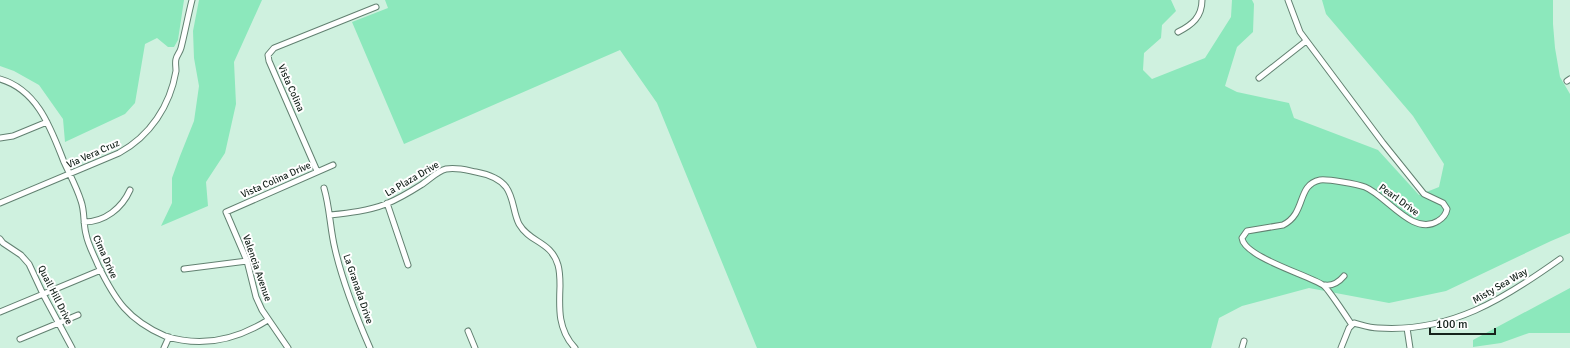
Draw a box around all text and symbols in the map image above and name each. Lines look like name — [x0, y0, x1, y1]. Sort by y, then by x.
street label: Vista Colina — [275, 62, 307, 114]
street label: Via Vera Cruz — [65, 137, 122, 171]
street label: Vista Colina Drive — [239, 159, 313, 201]
street label: La Plaza Drive — [383, 159, 441, 199]
street label: Pearl Drive — [1377, 181, 1421, 219]
street label: Cima Drive — [90, 233, 120, 281]
street label: Valencia Avenue — [240, 233, 274, 303]
street label: La Granada Drive — [340, 253, 376, 325]
street label: Quail Hill Drive — [35, 263, 75, 327]
street label: Misty Sea Way — [1471, 265, 1530, 306]
scale bar — [1430, 310, 1495, 336]
text: 100 m — [1436, 317, 1468, 332]

